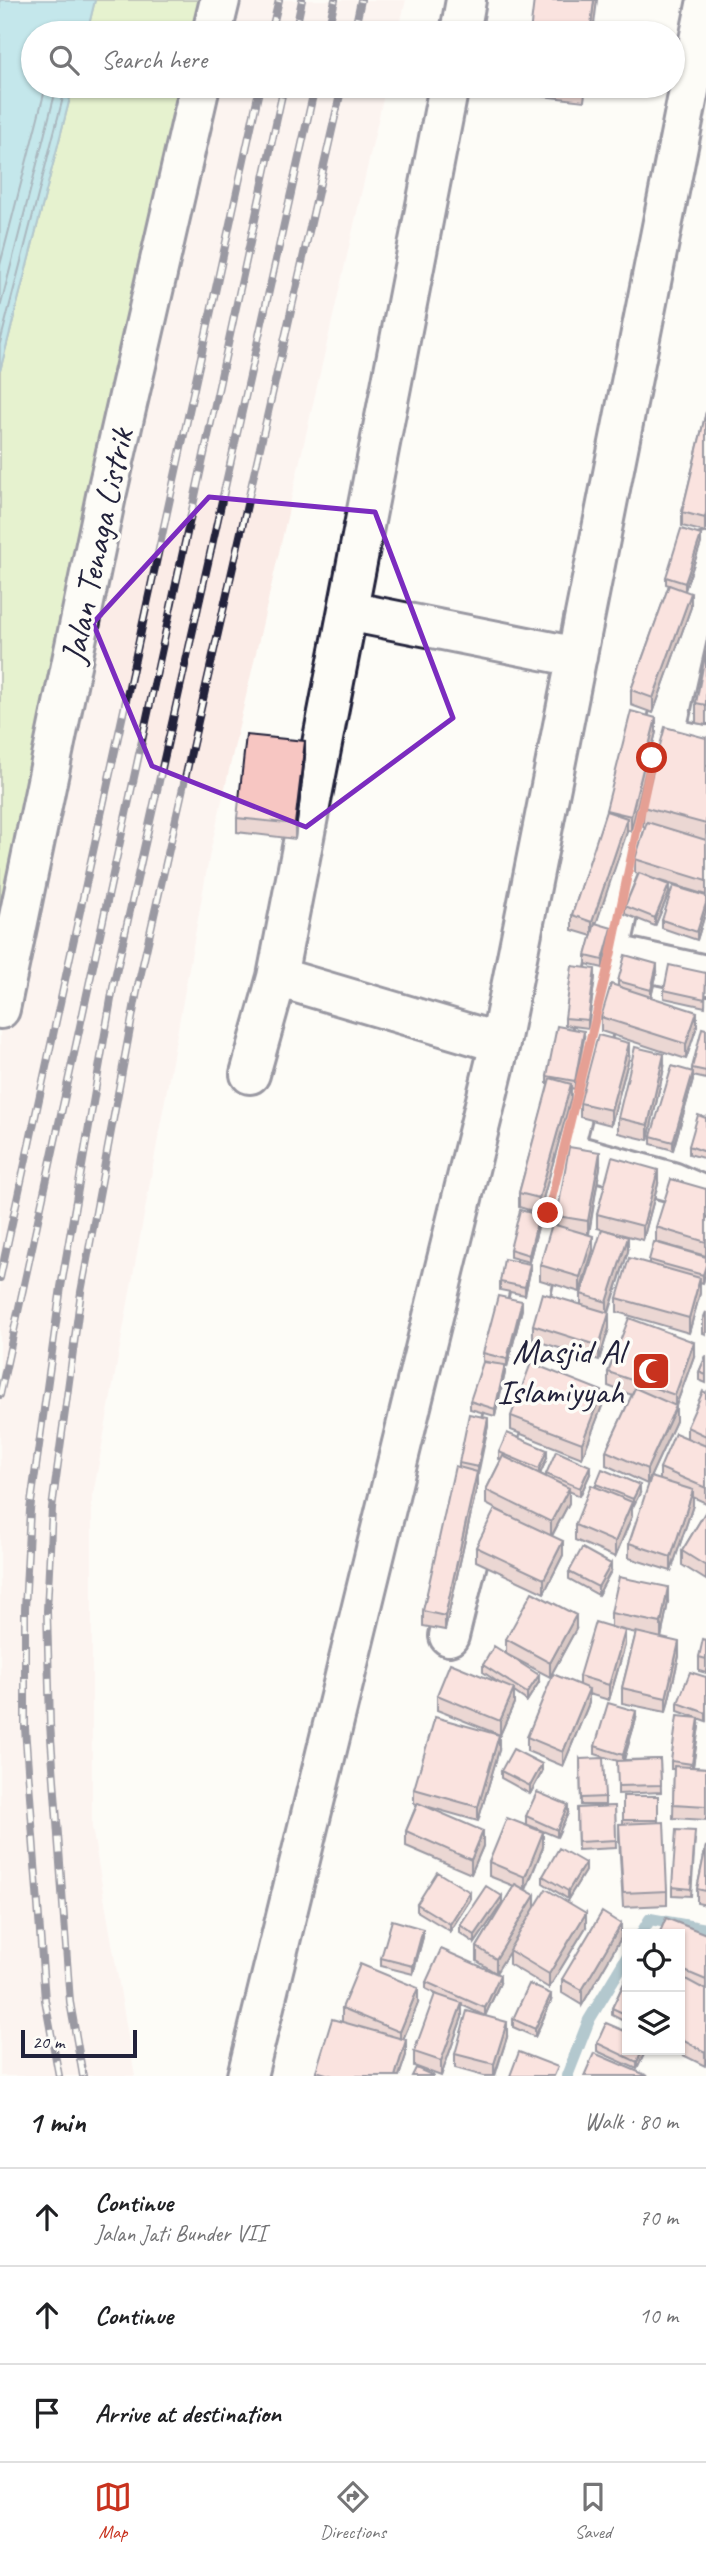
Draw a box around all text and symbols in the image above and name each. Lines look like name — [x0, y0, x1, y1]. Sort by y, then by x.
search box — [21, 21, 685, 98]
icon: search — [45, 41, 83, 79]
text: Search here — [101, 43, 207, 76]
street label: Jalan Tenaga Listrik — [50, 422, 144, 669]
route start — [636, 742, 667, 773]
route end — [532, 1197, 563, 1228]
place label: Masjid Al Islamiyyah — [497, 1329, 630, 1414]
mosque icon: Masjid Al Islamiyyah — [630, 1350, 672, 1392]
map controls — [622, 1929, 685, 2055]
button: locate — [622, 1929, 685, 1992]
button: layers — [622, 1992, 685, 2055]
scale bar — [21, 2027, 136, 2059]
text: 20 m — [32, 2030, 64, 2054]
text: 1 min — [28, 2103, 85, 2141]
text: Walk · 80 m — [585, 2107, 678, 2136]
text: Continue — [95, 2186, 173, 2219]
icon: ahead — [28, 2198, 66, 2236]
text: 70 m — [639, 2203, 678, 2232]
text: Jalan Jati Bunder VII — [95, 2219, 266, 2248]
icon: ahead — [28, 2296, 66, 2334]
text: Continue — [95, 2299, 173, 2332]
text: 10 m — [639, 2301, 678, 2330]
icon: arrive — [28, 2394, 66, 2432]
text: Arrive at destination — [95, 2397, 281, 2430]
tab: Map — [94, 2478, 132, 2544]
tab: Directions — [320, 2478, 386, 2544]
tab: Saved — [574, 2478, 612, 2544]

